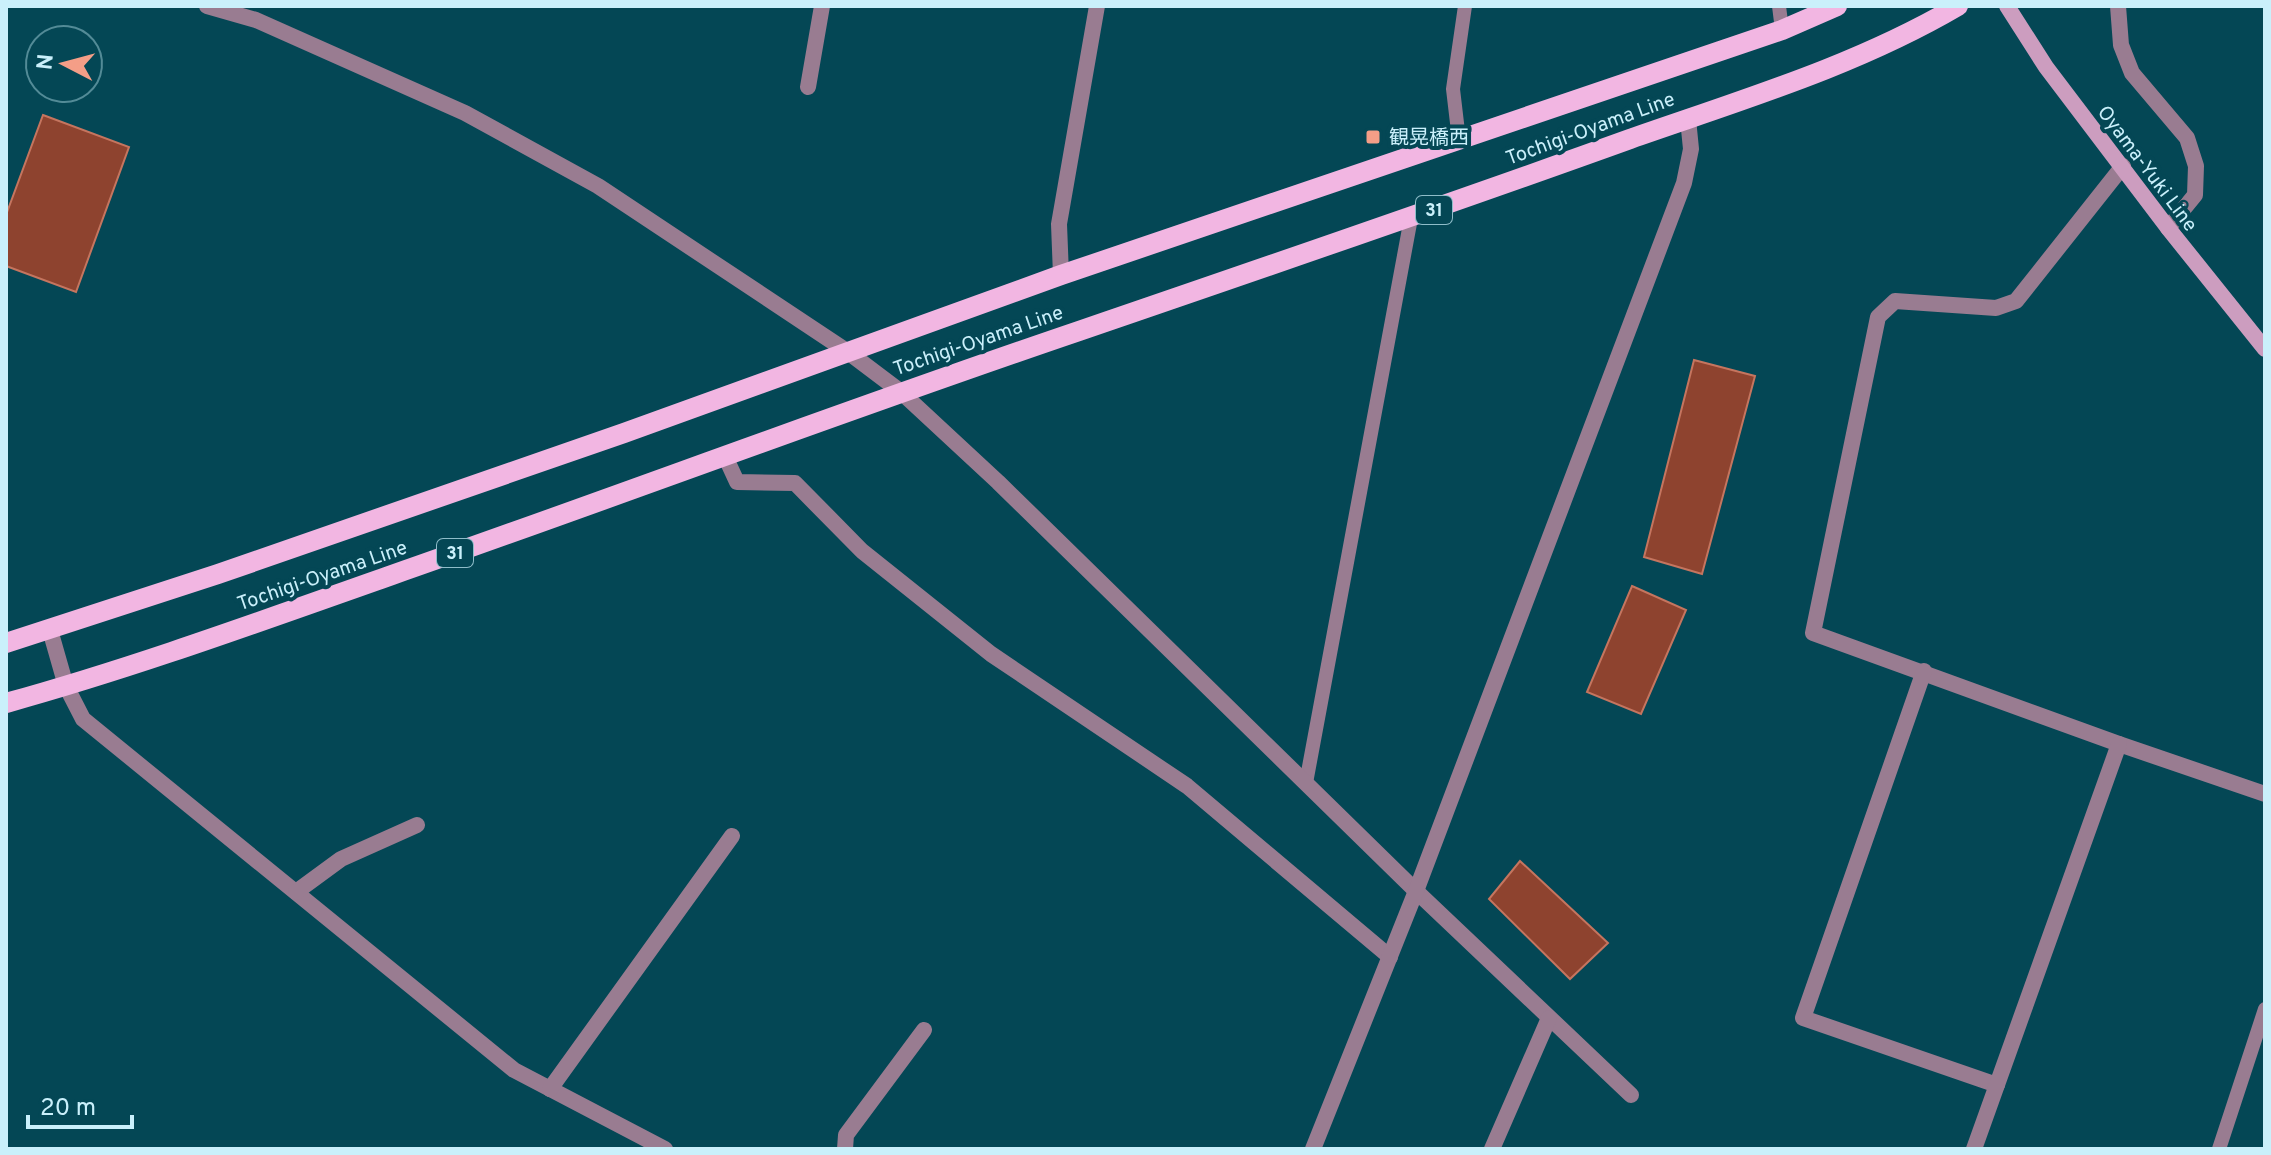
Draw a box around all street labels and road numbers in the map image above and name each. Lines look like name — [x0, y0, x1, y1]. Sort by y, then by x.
street label: Tochigi-Oyama Line — [1503, 87, 1679, 173]
street label: Oyama-Yuki Line — [2090, 101, 2202, 238]
road number: 31 — [1416, 196, 1452, 224]
street label: Tochigi-Oyama Line — [890, 301, 1067, 383]
street label: Tochigi-Oyama Line — [234, 536, 411, 618]
road number: 31 — [437, 539, 473, 567]

